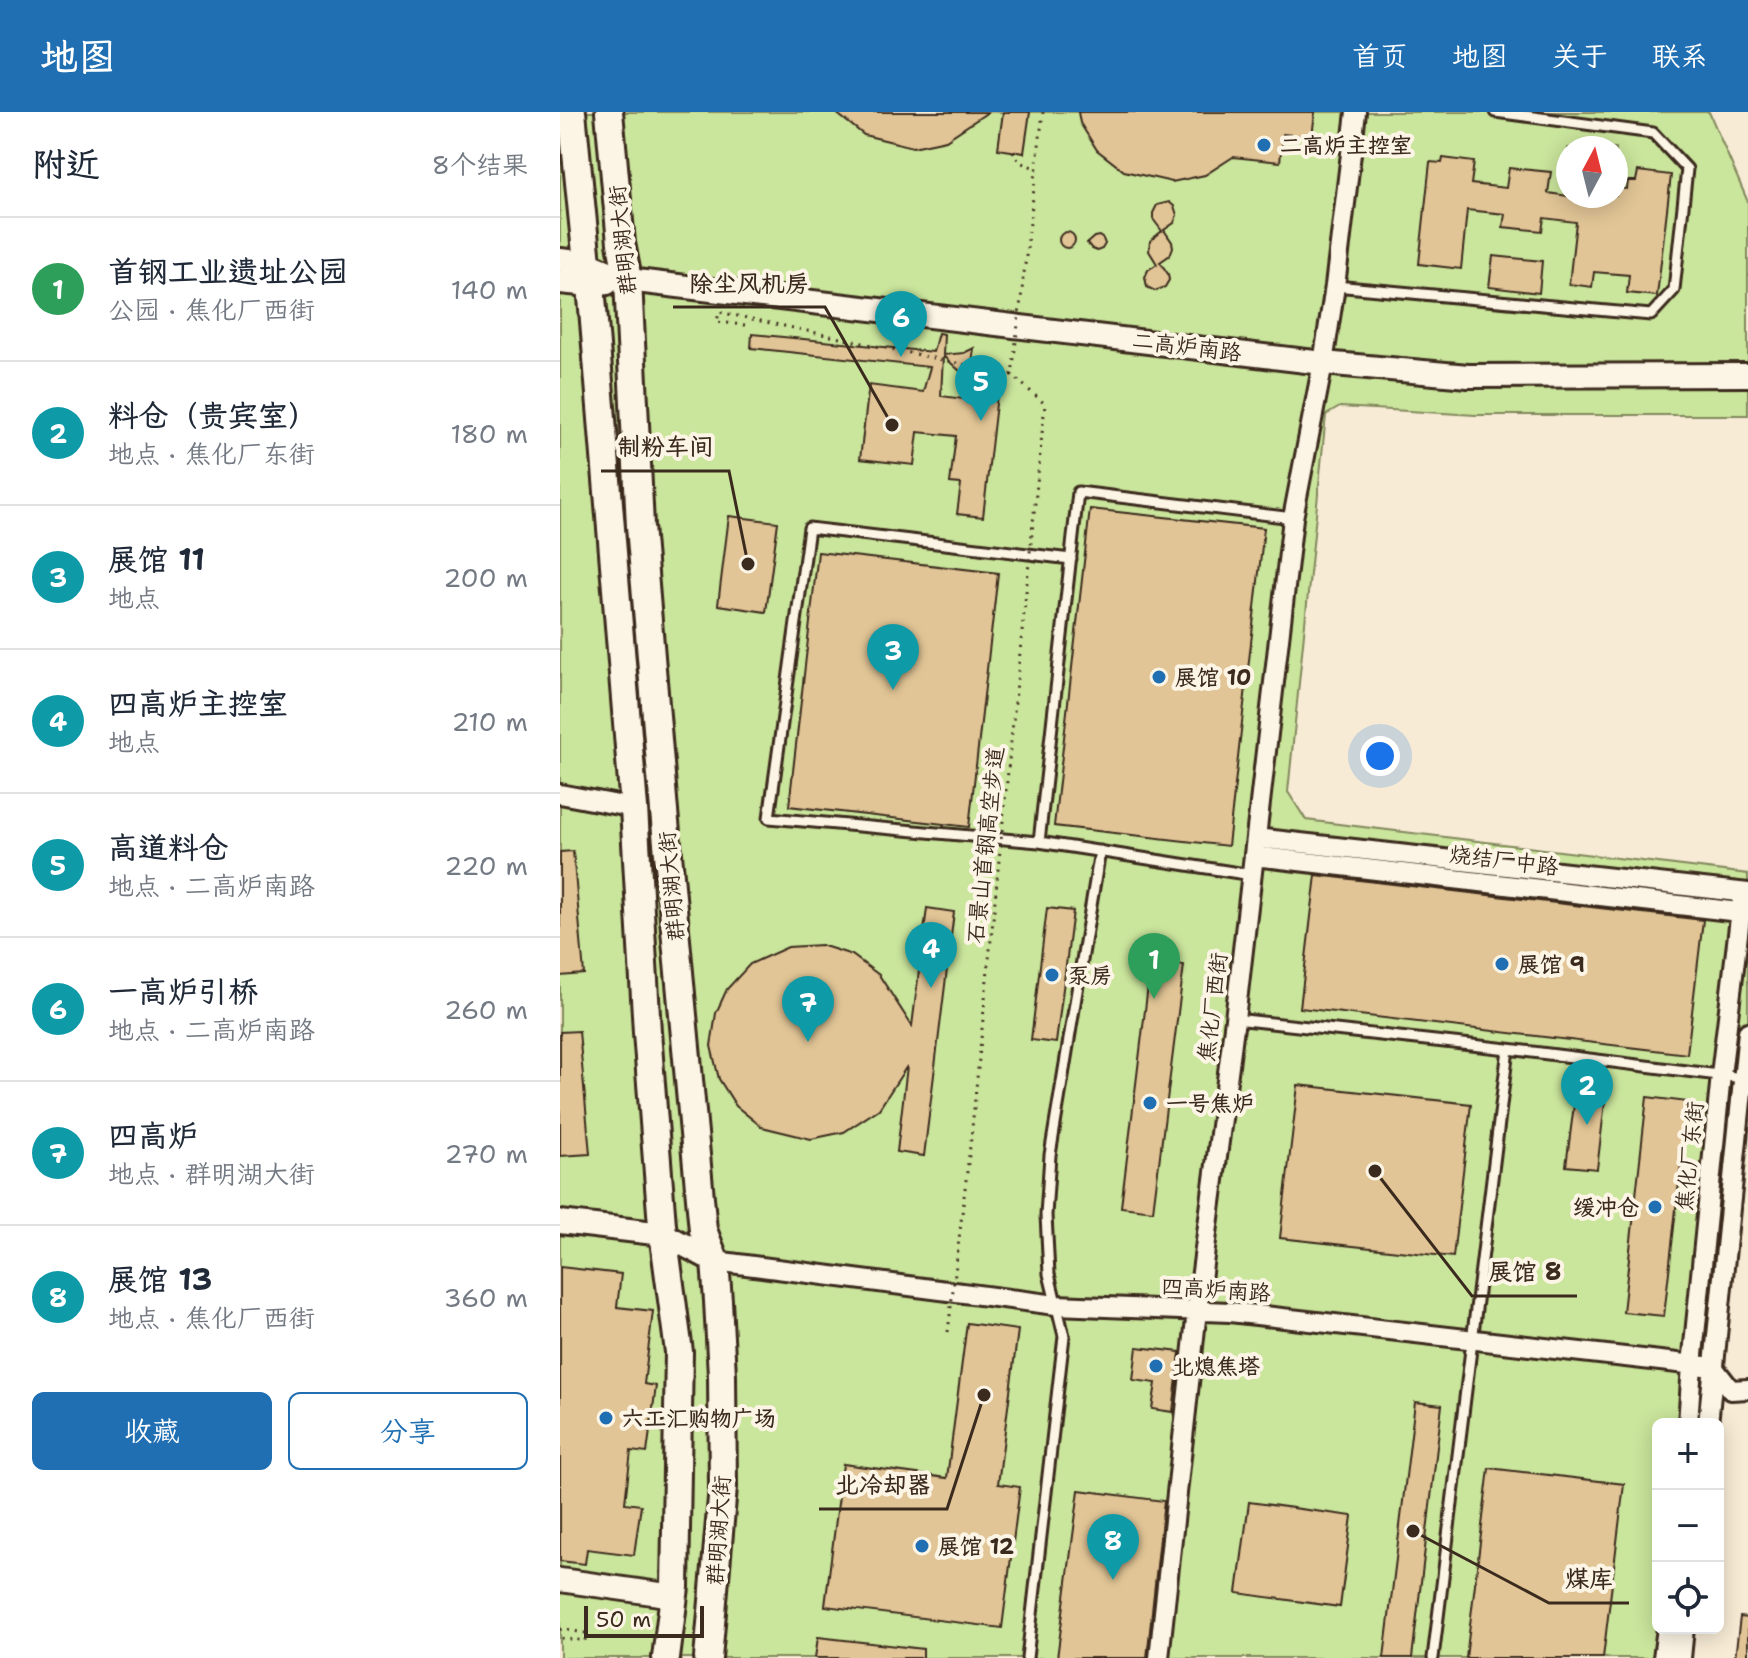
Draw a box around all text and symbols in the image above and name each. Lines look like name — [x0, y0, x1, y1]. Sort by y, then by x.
text: 地图 — [40, 31, 116, 82]
text: 首页 — [1352, 37, 1408, 75]
text: 地图 — [1452, 37, 1508, 75]
text: 关于 — [1552, 37, 1608, 75]
text: 联系 — [1652, 37, 1708, 75]
place label: 二高炉主控室 — [1280, 131, 1412, 160]
marker: 二高炉主控室 — [1255, 136, 1273, 154]
north arrow — [1556, 136, 1628, 208]
text: 附近 — [32, 141, 100, 187]
text: 8个结果 — [432, 147, 528, 182]
street label: 群明湖大街 — [602, 184, 643, 296]
text: 首钢工业遗址公园 — [108, 251, 348, 292]
callout: 除尘风机房 — [673, 259, 825, 307]
text: 除尘风机房 — [689, 268, 809, 300]
text: 1 — [52, 272, 64, 307]
text: 140 m — [451, 272, 528, 307]
pin: 6 — [875, 291, 927, 357]
text: 公园 · 焦化厂西街 — [108, 292, 315, 327]
street label: 二高炉南路 — [1131, 325, 1243, 368]
pin: 5 — [955, 355, 1007, 421]
text: 料仓（贵宾室） — [108, 395, 318, 436]
text: 2 — [49, 416, 67, 451]
text: 180 m — [450, 416, 528, 451]
callout: 制粉车间 — [601, 423, 729, 471]
text: 制粉车间 — [617, 431, 713, 463]
text: 地点 · 焦化厂东街 — [108, 436, 315, 471]
text: 展馆 11 — [108, 539, 205, 580]
text: 3 — [49, 560, 67, 595]
text: 200 m — [443, 560, 528, 595]
text: 地点 — [108, 580, 160, 615]
pin: 3 — [867, 624, 919, 690]
place label: 展馆 10 — [1175, 663, 1251, 692]
marker: 展馆 10 — [1150, 668, 1168, 686]
text: 四高炉主控室 — [108, 683, 288, 724]
text: 4 — [49, 704, 67, 739]
text: 210 m — [451, 704, 528, 739]
text: 地点 — [108, 724, 160, 759]
your location — [1360, 736, 1400, 776]
street label: 石景山首钢高空步道 — [961, 745, 1010, 945]
text: 高道料仓 — [108, 827, 228, 868]
street label: 群明湖大街 — [652, 830, 691, 942]
street label: 烧结厂中路 — [1448, 839, 1560, 882]
text: 5 — [50, 848, 66, 883]
text: 220 m — [444, 848, 528, 883]
text: 地点 · 二高炉南路 — [108, 868, 315, 903]
pin: 4 — [905, 922, 957, 988]
pin: 1 — [1128, 933, 1180, 999]
place label: 展馆 9 — [1518, 950, 1585, 979]
street label: 焦化厂西街 — [1191, 951, 1234, 1063]
marker: 展馆 9 — [1493, 955, 1511, 973]
place label: 泵房 — [1068, 961, 1112, 990]
marker: 泵房 — [1043, 966, 1061, 984]
text: 一高炉引桥 — [108, 971, 258, 1012]
pin: 7 — [782, 976, 834, 1042]
text: 6 — [49, 992, 67, 1027]
text: 260 m — [444, 992, 528, 1027]
text: 地点 · 二高炉南路 — [108, 1012, 315, 1047]
pin: 2 — [1561, 1059, 1613, 1125]
place label: 一号焦炉 — [1166, 1089, 1254, 1118]
marker: 一号焦炉 — [1141, 1094, 1159, 1112]
street label: 焦化厂东街 — [1669, 1100, 1710, 1212]
text: 四高炉 — [108, 1115, 198, 1156]
text: 7 — [49, 1136, 67, 1171]
text: 270 m — [445, 1136, 528, 1171]
text: 地点 · 群明湖大街 — [108, 1156, 315, 1191]
place label: 缓冲仓 — [1573, 1193, 1639, 1222]
marker: 缓冲仓 — [1646, 1198, 1664, 1216]
callout: 展馆 8 — [1472, 1248, 1577, 1296]
text: 展馆 8 — [1488, 1256, 1562, 1288]
text: 展馆 13 — [108, 1259, 212, 1300]
street label: 四高炉南路 — [1160, 1271, 1272, 1308]
text: 8 — [49, 1280, 67, 1315]
text: 360 m — [443, 1280, 528, 1315]
text: 地点 · 焦化厂西街 — [108, 1300, 315, 1335]
place label: 北熄焦塔 — [1172, 1352, 1260, 1381]
marker: 北熄焦塔 — [1147, 1357, 1165, 1375]
button: 收藏 — [32, 1392, 272, 1470]
button: 分享 — [288, 1392, 528, 1470]
place label: 六工汇购物广场 — [622, 1404, 776, 1433]
marker: 六工汇购物广场 — [597, 1409, 615, 1427]
map controls — [1652, 1418, 1724, 1634]
button: + — [1652, 1418, 1724, 1490]
callout: 北冷却器 — [819, 1461, 947, 1509]
text: 北冷却器 — [835, 1469, 931, 1501]
street label: 群明湖大街 — [700, 1474, 737, 1586]
button: − — [1652, 1490, 1724, 1562]
pin: 8 — [1087, 1514, 1139, 1580]
place label: 展馆 12 — [938, 1532, 1014, 1561]
marker: 展馆 12 — [913, 1537, 931, 1555]
callout: 煤库 — [1549, 1555, 1629, 1603]
button: locate — [1652, 1562, 1724, 1634]
text: 煤库 — [1565, 1563, 1613, 1595]
scale bar — [584, 1602, 704, 1638]
text: 50 m — [596, 1605, 651, 1634]

